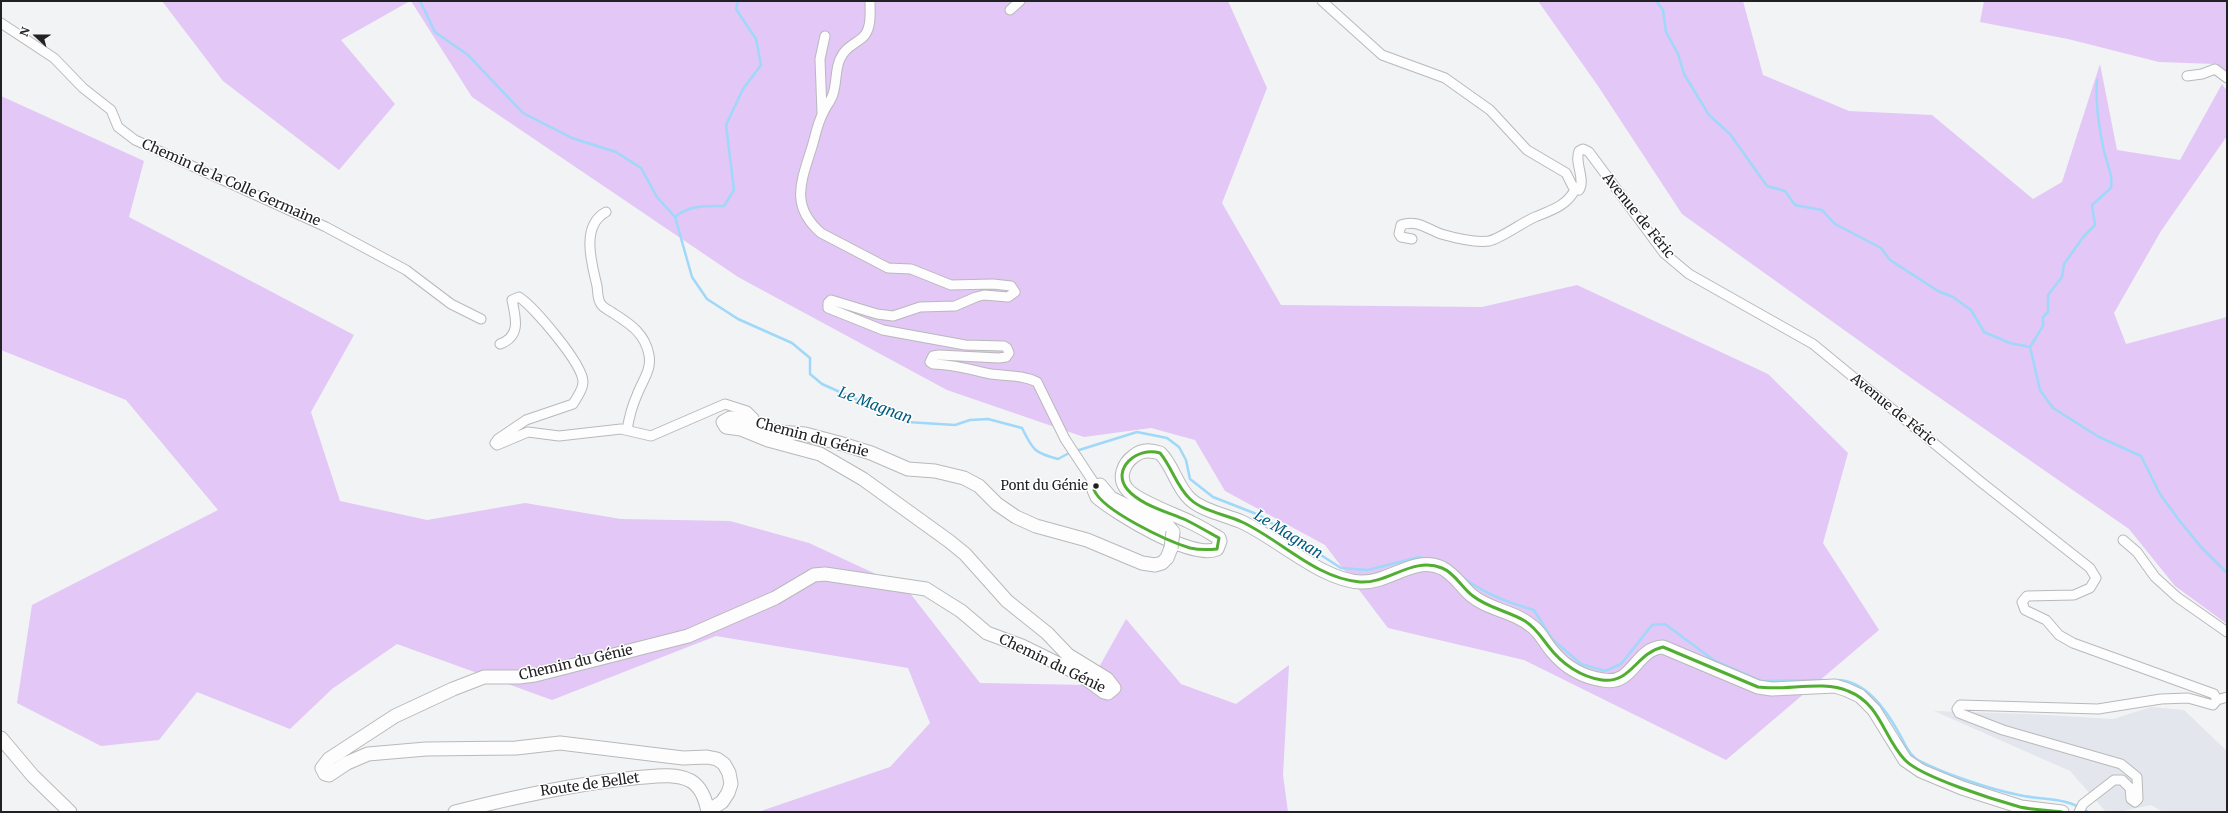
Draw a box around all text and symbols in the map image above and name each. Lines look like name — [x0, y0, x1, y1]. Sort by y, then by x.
north arrow — [16, 16, 56, 56]
text: N — [17, 25, 33, 38]
street label: Chemin de la Colle Germaine — [139, 136, 323, 230]
street label: Avenue de Féric — [1598, 170, 1678, 262]
street label: Avenue de Féric — [1847, 370, 1939, 450]
water label: Le Magnan — [836, 384, 914, 428]
street label: Chemin du Génie — [754, 415, 870, 461]
place label: Pont du Génie — [1001, 478, 1088, 494]
marker: Pont du Génie — [1091, 481, 1101, 491]
water label: Le Magnan — [1250, 507, 1326, 563]
street label: Chemin du Génie — [996, 631, 1108, 697]
street label: Chemin du Génie — [518, 642, 634, 684]
street label: Route de Bellet — [539, 770, 641, 800]

